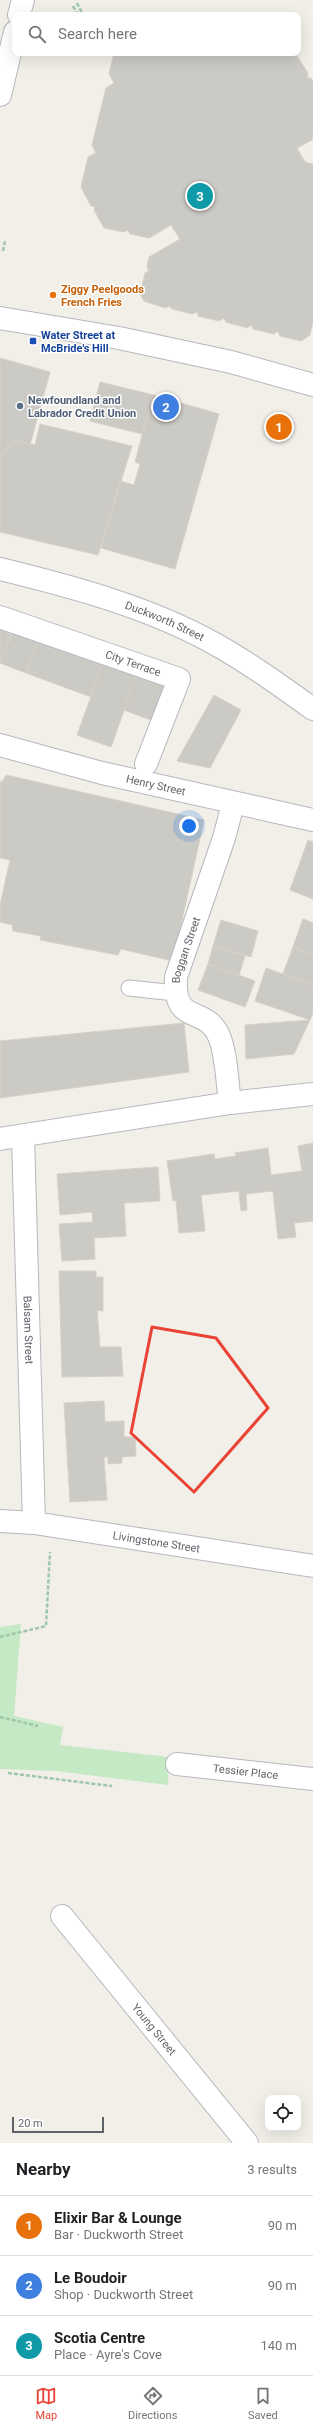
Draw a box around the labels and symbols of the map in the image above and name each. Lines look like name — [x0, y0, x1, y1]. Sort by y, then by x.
pin: 3 — [187, 181, 213, 211]
place label: Ziggy Peelgoods French Fries — [61, 283, 144, 309]
marker: Ziggy Peelgoods French Fries — [48, 290, 58, 300]
place label: Water Street at McBride's Hill — [41, 329, 115, 355]
marker: Water Street at McBride's Hill — [28, 336, 38, 346]
pin: 2 — [153, 392, 179, 422]
place label: Newfoundland and Labrador Credit Union — [28, 394, 136, 420]
marker: Newfoundland and Labrador Credit Union — [15, 401, 25, 411]
pin: 1 — [266, 412, 292, 442]
street label: Duckworth Street — [123, 598, 207, 644]
street label: City Terrace — [104, 648, 163, 679]
street label: Henry Street — [125, 772, 187, 798]
your location — [179, 816, 199, 836]
street label: Boggan Street — [169, 915, 203, 984]
street label: Balsam Street — [21, 1295, 36, 1365]
street label: Livingstone Street — [112, 1529, 201, 1555]
street label: Tessier Place — [212, 1762, 279, 1782]
street label: Young Street — [129, 2001, 179, 2058]
scale bar — [12, 2115, 104, 2134]

